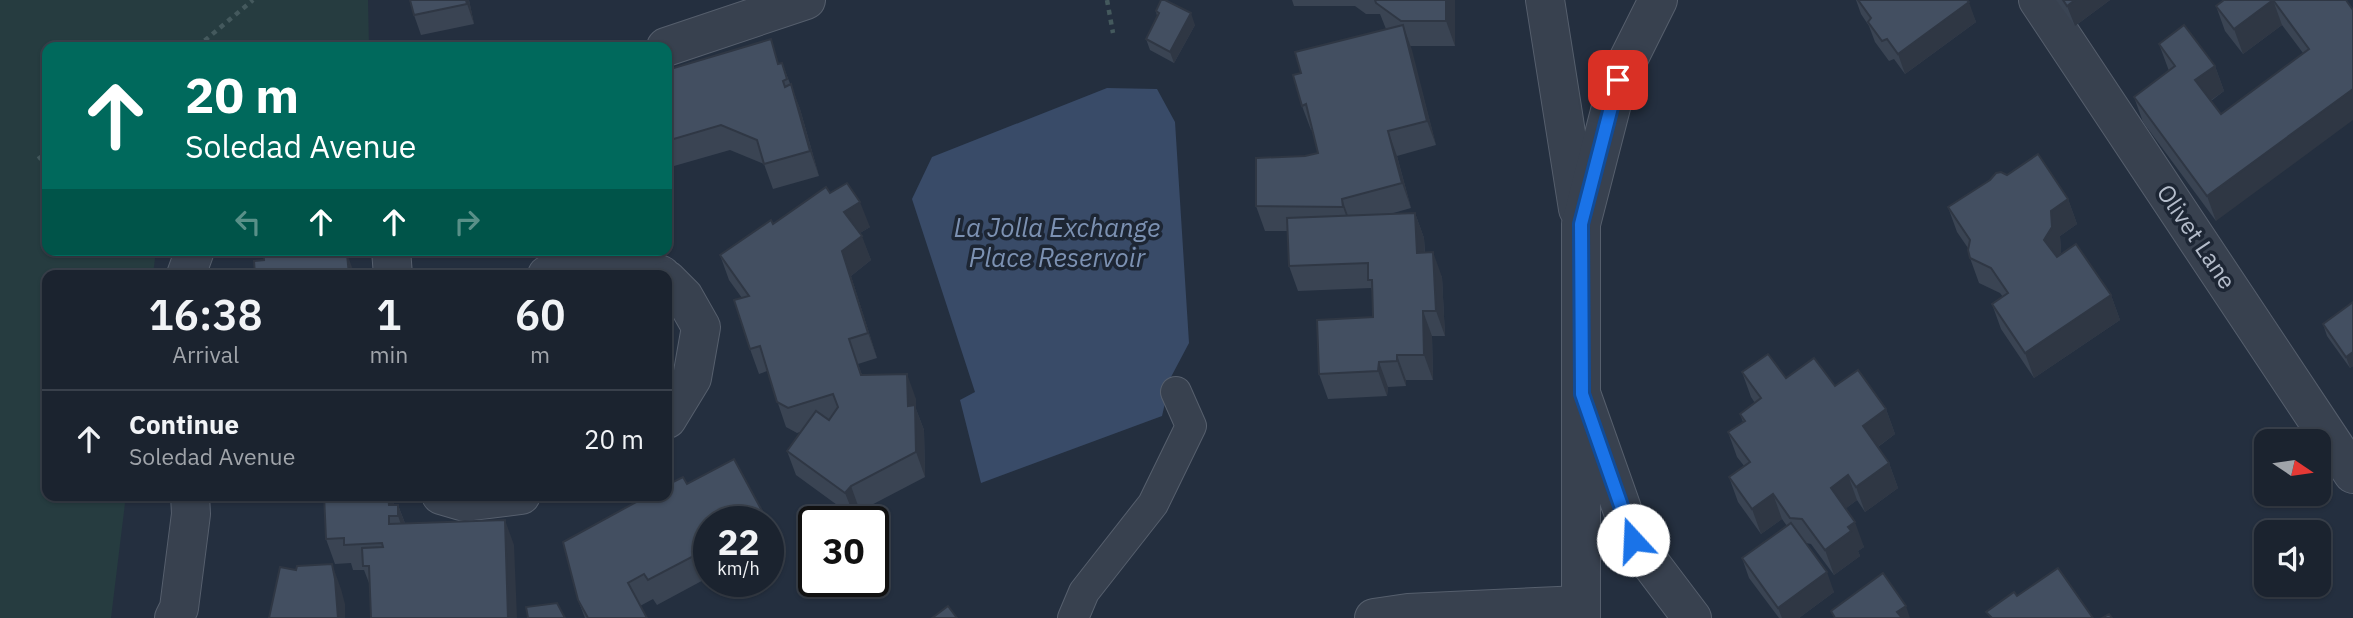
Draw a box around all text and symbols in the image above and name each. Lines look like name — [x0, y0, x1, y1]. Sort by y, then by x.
pin — [1588, 50, 1648, 110]
icon: arrive — [1599, 61, 1637, 99]
text: 20 m — [185, 63, 299, 126]
icon: ahead — [70, 70, 161, 161]
text: Soledad Avenue — [185, 125, 416, 167]
street label: Olivet Lane — [2150, 178, 2244, 295]
icon: left — [229, 203, 267, 241]
icon: ahead — [302, 203, 340, 241]
icon: ahead — [375, 203, 413, 241]
icon: right — [448, 203, 486, 241]
water label: La Jolla Exchange Place Reservoir — [954, 210, 1160, 274]
text: 16:38 — [149, 287, 263, 342]
text: 1 — [376, 287, 401, 342]
text: 60 — [515, 287, 565, 342]
text: Arrival — [172, 339, 239, 369]
text: min — [369, 339, 408, 369]
text: m — [530, 339, 550, 369]
text: Continue — [129, 407, 239, 441]
icon: ahead — [70, 420, 108, 458]
text: 20 m — [584, 422, 644, 456]
north arrow — [2254, 429, 2331, 506]
map controls — [2254, 429, 2331, 597]
text: Soledad Avenue — [129, 441, 295, 471]
position arrow — [1596, 503, 1670, 577]
speed limit sign: 30 — [798, 506, 889, 597]
text: 22 — [717, 519, 760, 565]
button: sound — [2254, 520, 2331, 597]
text: km/h — [717, 557, 760, 580]

